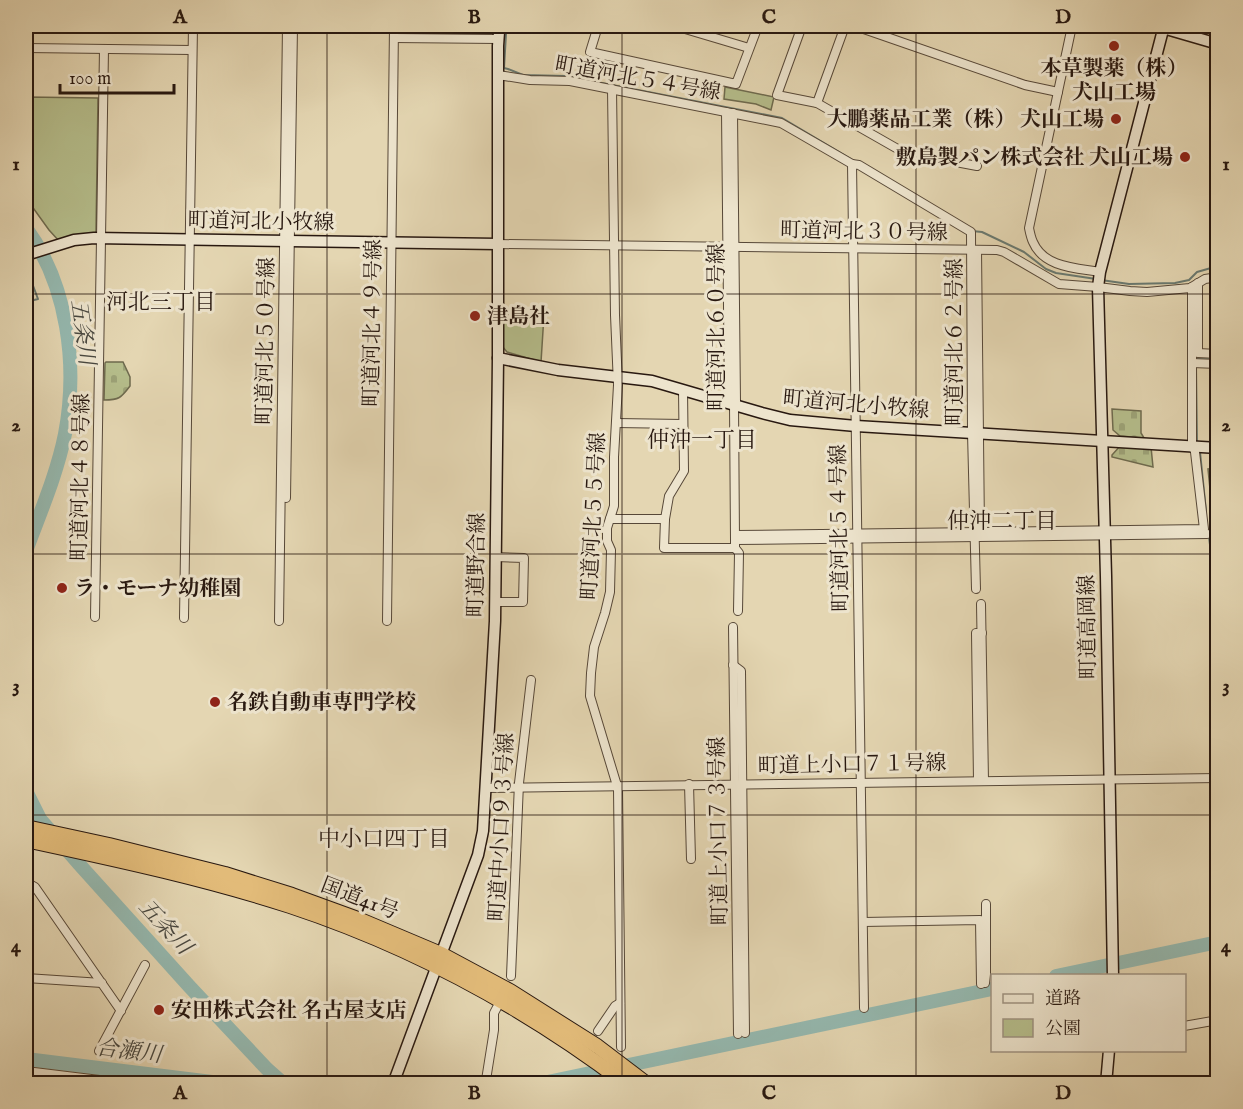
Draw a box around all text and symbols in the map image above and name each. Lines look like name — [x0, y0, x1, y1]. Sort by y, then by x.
text: A — [172, 5, 188, 30]
text: B — [467, 5, 481, 30]
text: C — [762, 5, 776, 30]
text: D — [1055, 5, 1071, 30]
marker: 本草製薬（株） 犬山工場 — [1107, 39, 1121, 53]
street label: 町道河北５４号線 — [553, 52, 723, 107]
place label: 本草製薬（株） 犬山工場 — [1041, 56, 1188, 107]
scale bar — [60, 57, 174, 95]
text: 100 m — [69, 68, 111, 91]
place label: 大鵬薬品工業（株） 犬山工場 — [826, 107, 1104, 134]
marker: 大鵬薬品工業（株） 犬山工場 — [1109, 112, 1123, 126]
place label: 敷島製パン株式会社 犬山工場 — [895, 145, 1173, 172]
marker: 敷島製パン株式会社 犬山工場 — [1178, 150, 1192, 164]
text: 1 — [12, 152, 20, 177]
text: 1 — [1222, 152, 1230, 177]
street label: 町道河北小牧線 — [187, 208, 335, 237]
street label: 町道河北３０号線 — [780, 218, 948, 247]
street label: 町道河北４９号線 — [359, 239, 388, 407]
street label: 町道河北６０号線 — [704, 243, 731, 411]
street label: 町道河北５０号線 — [252, 257, 281, 425]
street label: 町道河北６２号線 — [942, 258, 969, 426]
district label: 河北三丁目 — [106, 289, 216, 317]
water label: 五条川 — [64, 298, 101, 369]
place label: 津島社 — [487, 304, 550, 331]
marker: 津島社 — [468, 309, 482, 323]
street label: 町道河北小牧線 — [781, 386, 930, 425]
street label: 町道河北４８号線 — [67, 393, 96, 561]
text: 2 — [11, 413, 21, 438]
text: 2 — [1221, 413, 1231, 438]
district label: 仲沖一丁目 — [647, 427, 757, 455]
street label: 町道河北５５号線 — [577, 431, 612, 601]
street label: 町道河北５４号線 — [826, 444, 855, 612]
district label: 仲沖二丁目 — [947, 508, 1057, 536]
street label: 町道野合線 — [463, 512, 492, 618]
street label: 町道高岡線 — [1074, 574, 1103, 680]
place label: ラ・モーナ幼稚園 — [74, 576, 241, 603]
marker: ラ・モーナ幼稚園 — [55, 581, 69, 595]
text: 3 — [12, 674, 20, 699]
text: 3 — [1222, 674, 1230, 699]
place label: 名鉄自動車専門学校 — [227, 690, 416, 717]
marker: 名鉄自動車専門学校 — [208, 695, 222, 709]
street label: 町道中小口９３号線 — [484, 732, 521, 922]
street label: 町道上小口７３号線 — [704, 736, 735, 926]
street label: 町道上小口７１号線 — [757, 750, 947, 781]
district label: 中小口四丁目 — [318, 826, 450, 854]
street label: 国道41号 — [317, 872, 402, 927]
water label: 五条川 — [132, 894, 199, 963]
text: 4 — [11, 934, 22, 959]
text: 4 — [1221, 934, 1232, 959]
legend — [991, 974, 1186, 1052]
text: 道路 — [1045, 988, 1081, 1011]
place label: 安田株式会社 名古屋支店 — [171, 998, 407, 1025]
marker: 安田株式会社 名古屋支店 — [152, 1003, 166, 1017]
text: 公園 — [1045, 1018, 1081, 1041]
water label: 合瀬川 — [94, 1034, 165, 1070]
text: A — [172, 1081, 188, 1106]
text: B — [467, 1081, 481, 1106]
text: C — [762, 1081, 776, 1106]
text: D — [1055, 1081, 1071, 1106]

